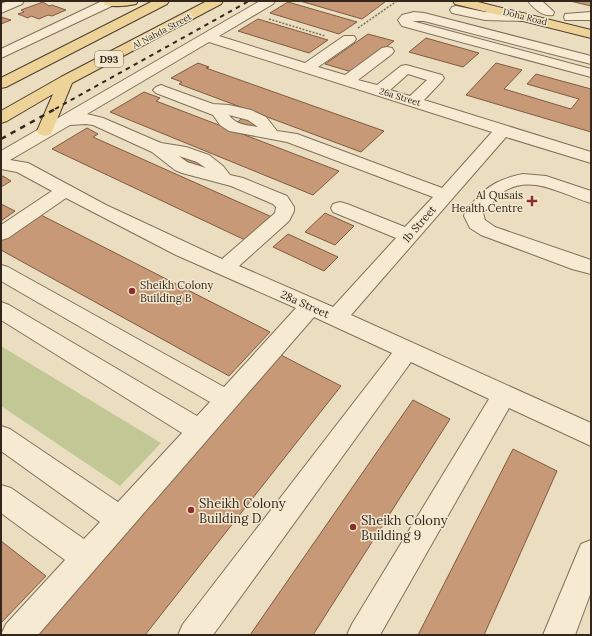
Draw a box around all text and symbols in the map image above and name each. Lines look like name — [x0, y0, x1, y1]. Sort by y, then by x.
street label: Doha Road — [502, 6, 549, 27]
street label: Al Nahda Street — [130, 10, 194, 51]
road number: D93 — [95, 51, 123, 67]
street label: 26a Street — [378, 85, 423, 108]
place label: Al Qusais Health Centre — [451, 188, 523, 215]
marker: Al Qusais Health Centre — [526, 195, 538, 207]
street label: 1b Street — [399, 202, 439, 245]
place label: Sheikh Colony Building B — [140, 278, 213, 305]
marker: Sheikh Colony Building B — [127, 286, 137, 296]
street label: 28a Street — [278, 287, 332, 321]
place label: Sheikh Colony Building D — [199, 495, 286, 527]
marker: Sheikh Colony Building D — [186, 505, 196, 515]
place label: Sheikh Colony Building 9 — [361, 512, 448, 544]
marker: Sheikh Colony Building 9 — [348, 522, 358, 532]

